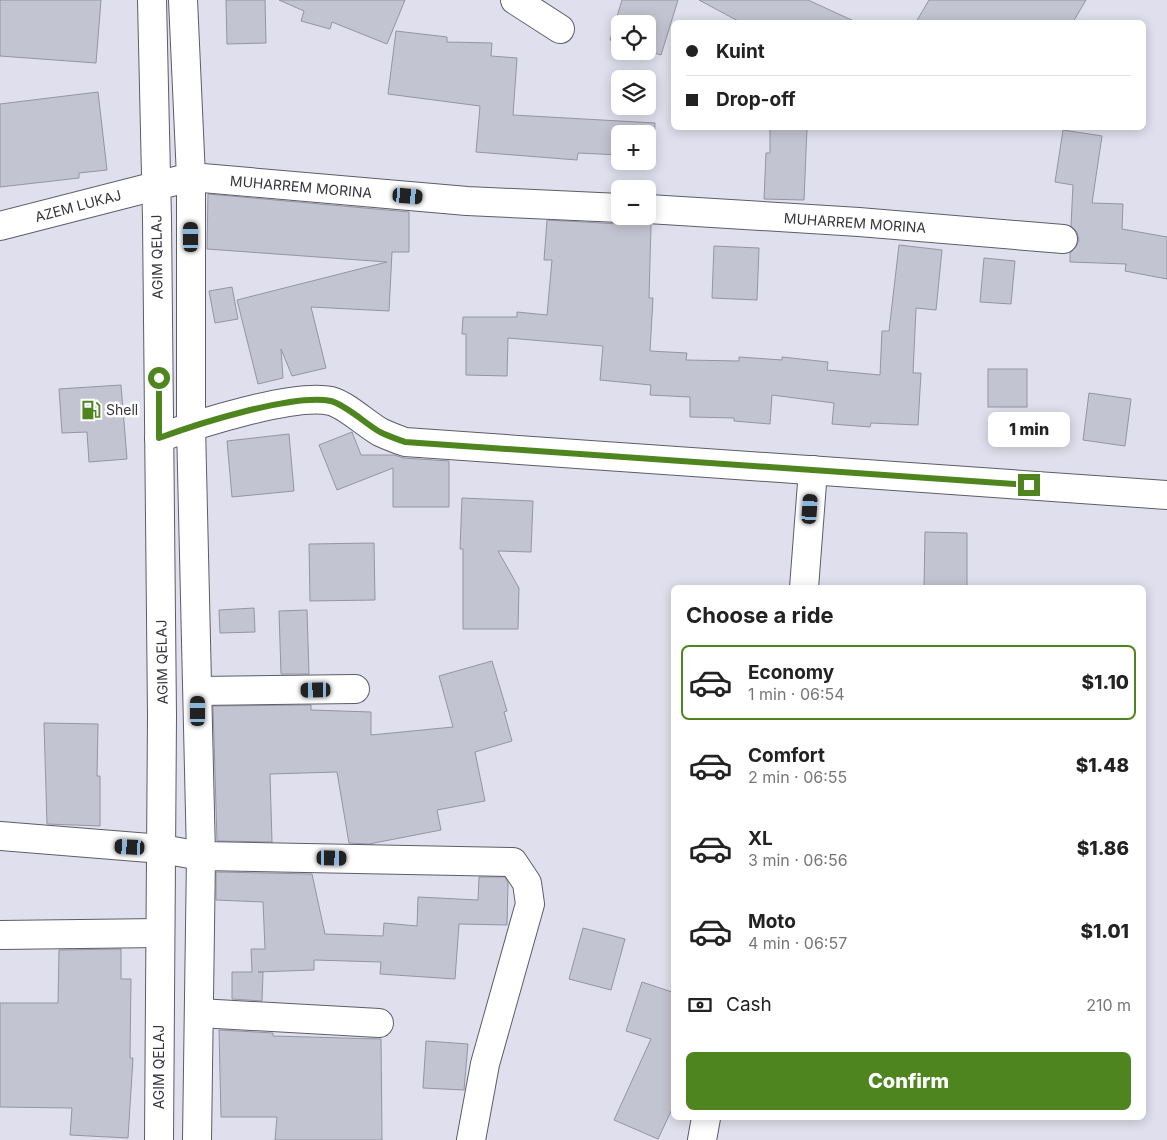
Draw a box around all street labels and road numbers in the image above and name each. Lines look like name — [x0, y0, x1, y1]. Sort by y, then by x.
street label: MUHARREM MORINA — [229, 172, 373, 201]
street label: AZEM LUKAJ — [33, 186, 123, 225]
street label: MUHARREM MORINA — [783, 209, 927, 236]
street label: AGIM QELAJ — [147, 215, 166, 299]
street label: AGIM QELAJ — [152, 620, 171, 704]
street label: AGIM QELAJ — [150, 1025, 167, 1109]

